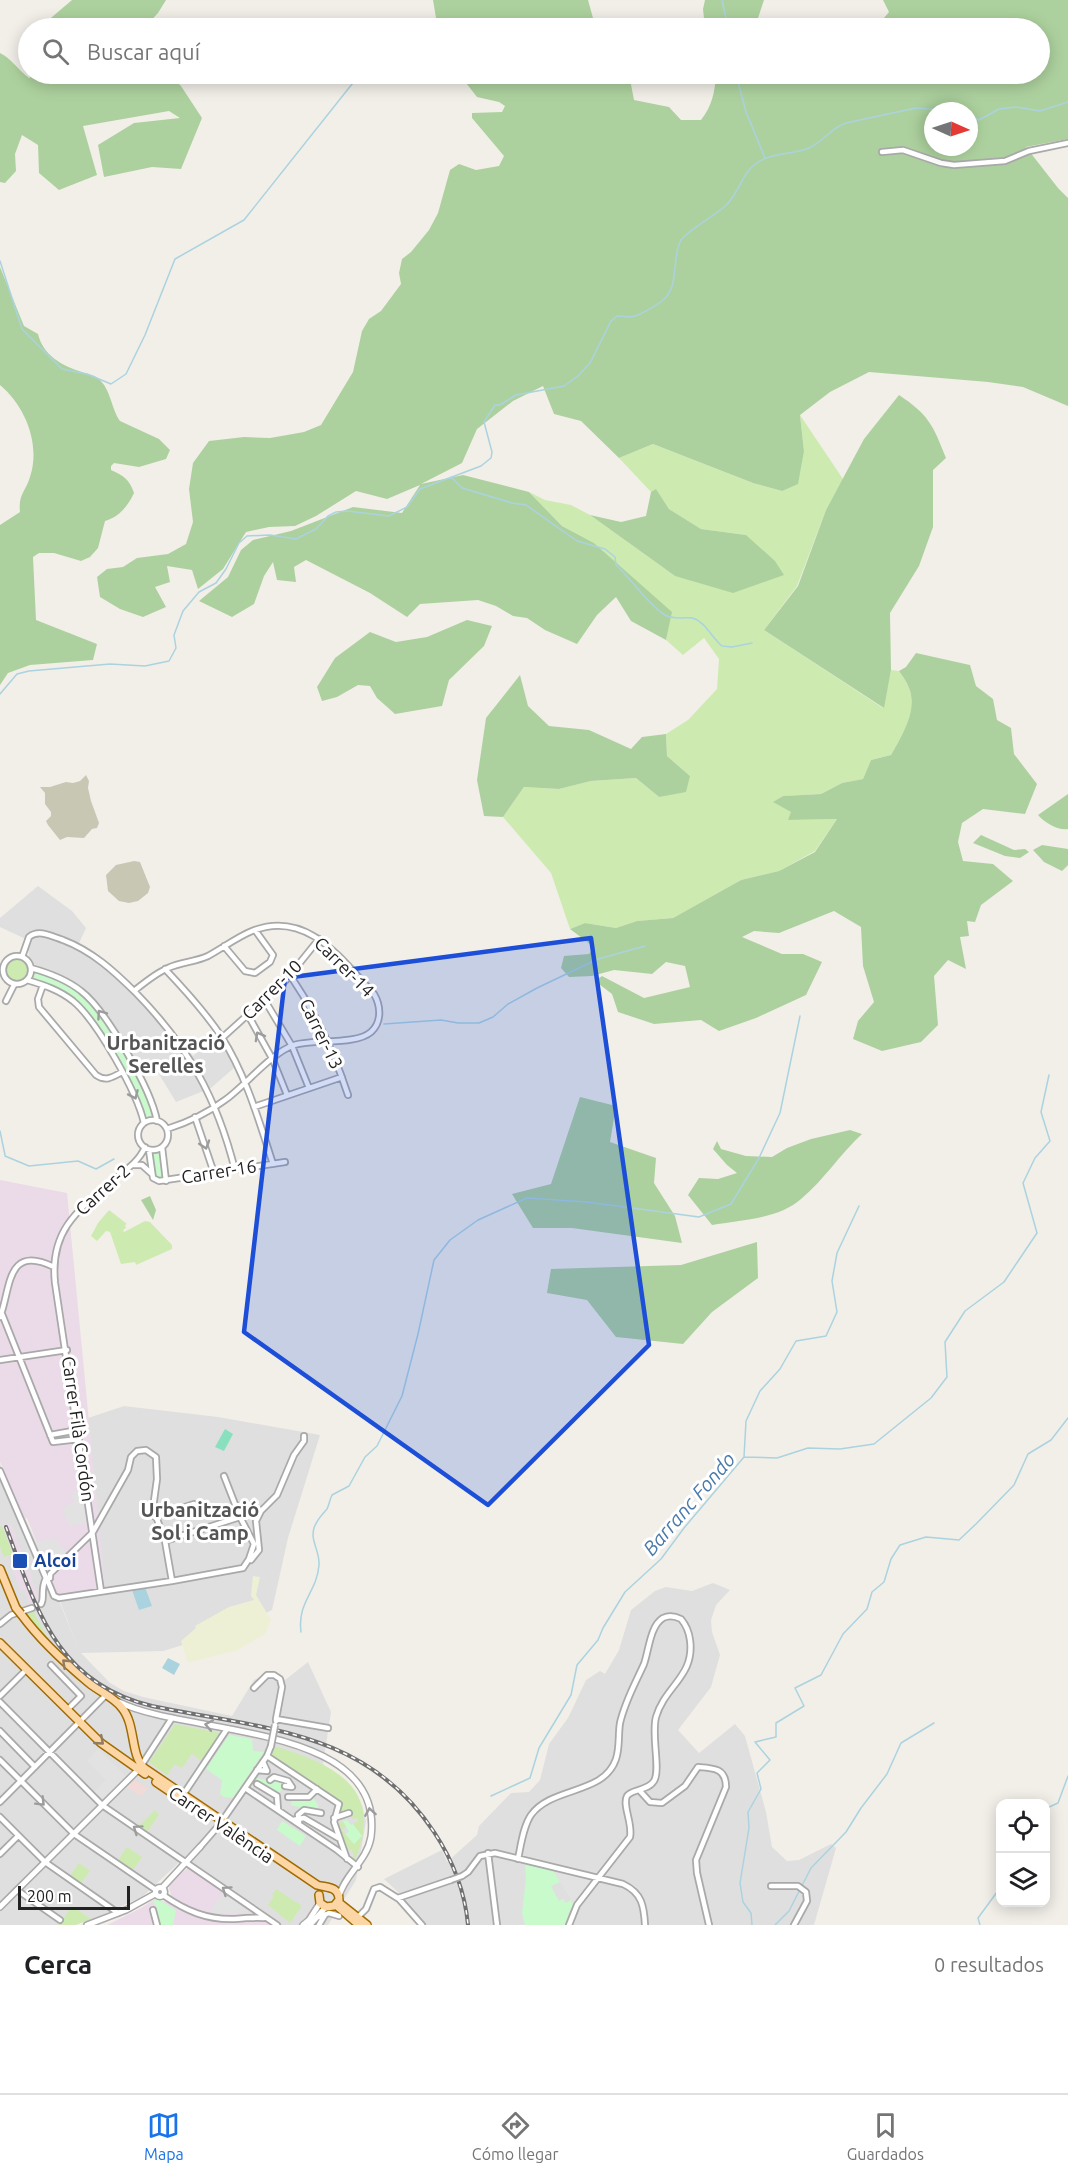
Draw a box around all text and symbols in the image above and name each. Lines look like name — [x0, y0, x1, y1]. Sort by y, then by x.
search box — [18, 18, 1050, 84]
icon: search — [39, 35, 72, 68]
text: Buscar aquí — [87, 39, 200, 64]
north arrow — [924, 102, 978, 156]
street label: Carrer-14 — [311, 932, 379, 1000]
street label: Carrer-10 — [237, 955, 305, 1023]
street label: Carrer-13 — [296, 995, 348, 1072]
one-way arrow — [97, 1009, 108, 1020]
district label: Urbanització Serelles — [107, 1031, 225, 1077]
one-way arrow — [255, 1031, 266, 1042]
one-way arrow — [127, 1088, 139, 1099]
one-way arrow — [197, 1139, 210, 1150]
street label: Carrer-16 — [180, 1155, 258, 1187]
street label: Carrer-2 — [71, 1160, 133, 1219]
street label: Carrer Filà Cordón — [59, 1355, 99, 1503]
water label: Barranc Fondo — [638, 1448, 740, 1560]
district label: Urbanització Sol i Camp — [141, 1498, 259, 1544]
place label: Alcoi — [34, 1550, 76, 1570]
marker: Alcoi — [11, 1552, 29, 1570]
one-way arrow — [63, 1659, 74, 1670]
one-way arrow — [204, 1719, 214, 1732]
one-way arrow — [93, 1734, 104, 1745]
street label: Carrer València — [165, 1782, 278, 1867]
one-way arrow — [34, 1794, 45, 1805]
map controls — [996, 1799, 1050, 1907]
button: locate — [996, 1799, 1050, 1853]
one-way arrow — [364, 1807, 376, 1816]
one-way arrow — [133, 1825, 144, 1836]
button: layers — [996, 1853, 1050, 1907]
scale bar — [18, 1883, 130, 1910]
text: 200 m — [27, 1887, 72, 1905]
one-way arrow — [222, 1887, 233, 1898]
text: Cerca — [24, 1950, 92, 1979]
text: 0 resultados — [934, 1953, 1044, 1976]
tab: Mapa — [144, 2109, 184, 2163]
tab: Cómo llegar — [472, 2109, 559, 2163]
tab: Guardados — [847, 2109, 924, 2163]

